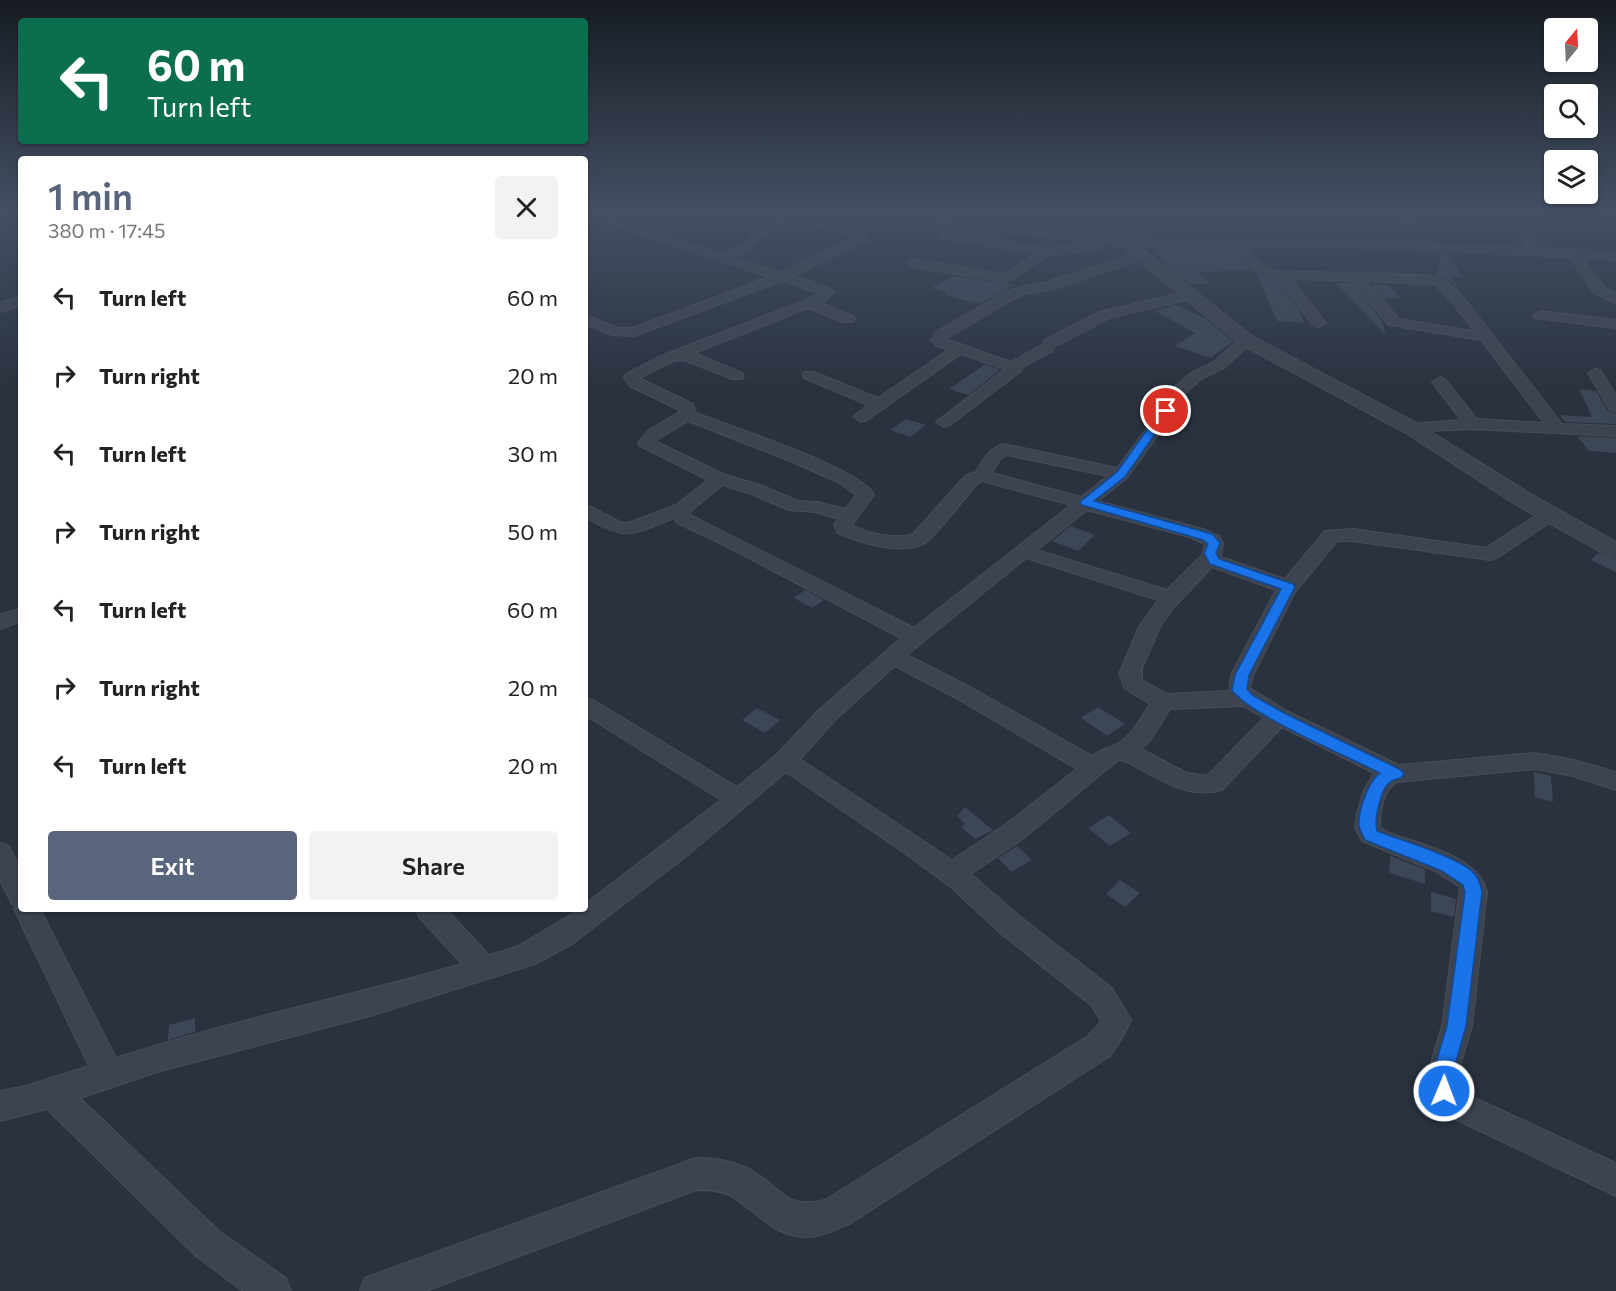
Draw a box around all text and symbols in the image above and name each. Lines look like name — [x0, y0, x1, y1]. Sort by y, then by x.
north arrow — [1544, 18, 1598, 72]
map controls — [1544, 18, 1598, 204]
text: 60 m — [147, 38, 246, 90]
icon: left — [48, 42, 126, 120]
button: search — [1544, 84, 1598, 138]
text: Turn left — [147, 90, 251, 123]
button: layers — [1544, 150, 1598, 204]
text: 1 min — [48, 173, 133, 217]
button: close — [495, 176, 558, 239]
text: 380 m · 17:45 — [48, 218, 166, 242]
icon: left — [48, 281, 81, 314]
text: Turn left — [99, 284, 186, 311]
text: 60 m — [507, 284, 558, 311]
icon: right — [48, 359, 81, 392]
text: Turn right — [99, 362, 200, 389]
text: 20 m — [508, 362, 558, 389]
pin — [1140, 385, 1191, 436]
icon: arrive — [1149, 394, 1182, 427]
icon: left — [48, 437, 81, 470]
text: Turn left — [99, 440, 186, 467]
text: 30 m — [508, 440, 558, 467]
icon: right — [48, 515, 81, 548]
text: Turn right — [99, 518, 200, 545]
text: 50 m — [508, 518, 558, 545]
icon: left — [48, 593, 81, 626]
text: Turn left — [99, 596, 186, 623]
text: 60 m — [507, 596, 558, 623]
icon: right — [48, 671, 81, 704]
text: Turn right — [99, 674, 200, 701]
text: 20 m — [508, 674, 558, 701]
icon: left — [48, 749, 81, 782]
text: Turn left — [99, 752, 186, 779]
text: 20 m — [508, 752, 558, 779]
button: Exit — [48, 831, 297, 900]
button: Share — [309, 831, 558, 900]
position arrow — [1412, 1059, 1476, 1123]

